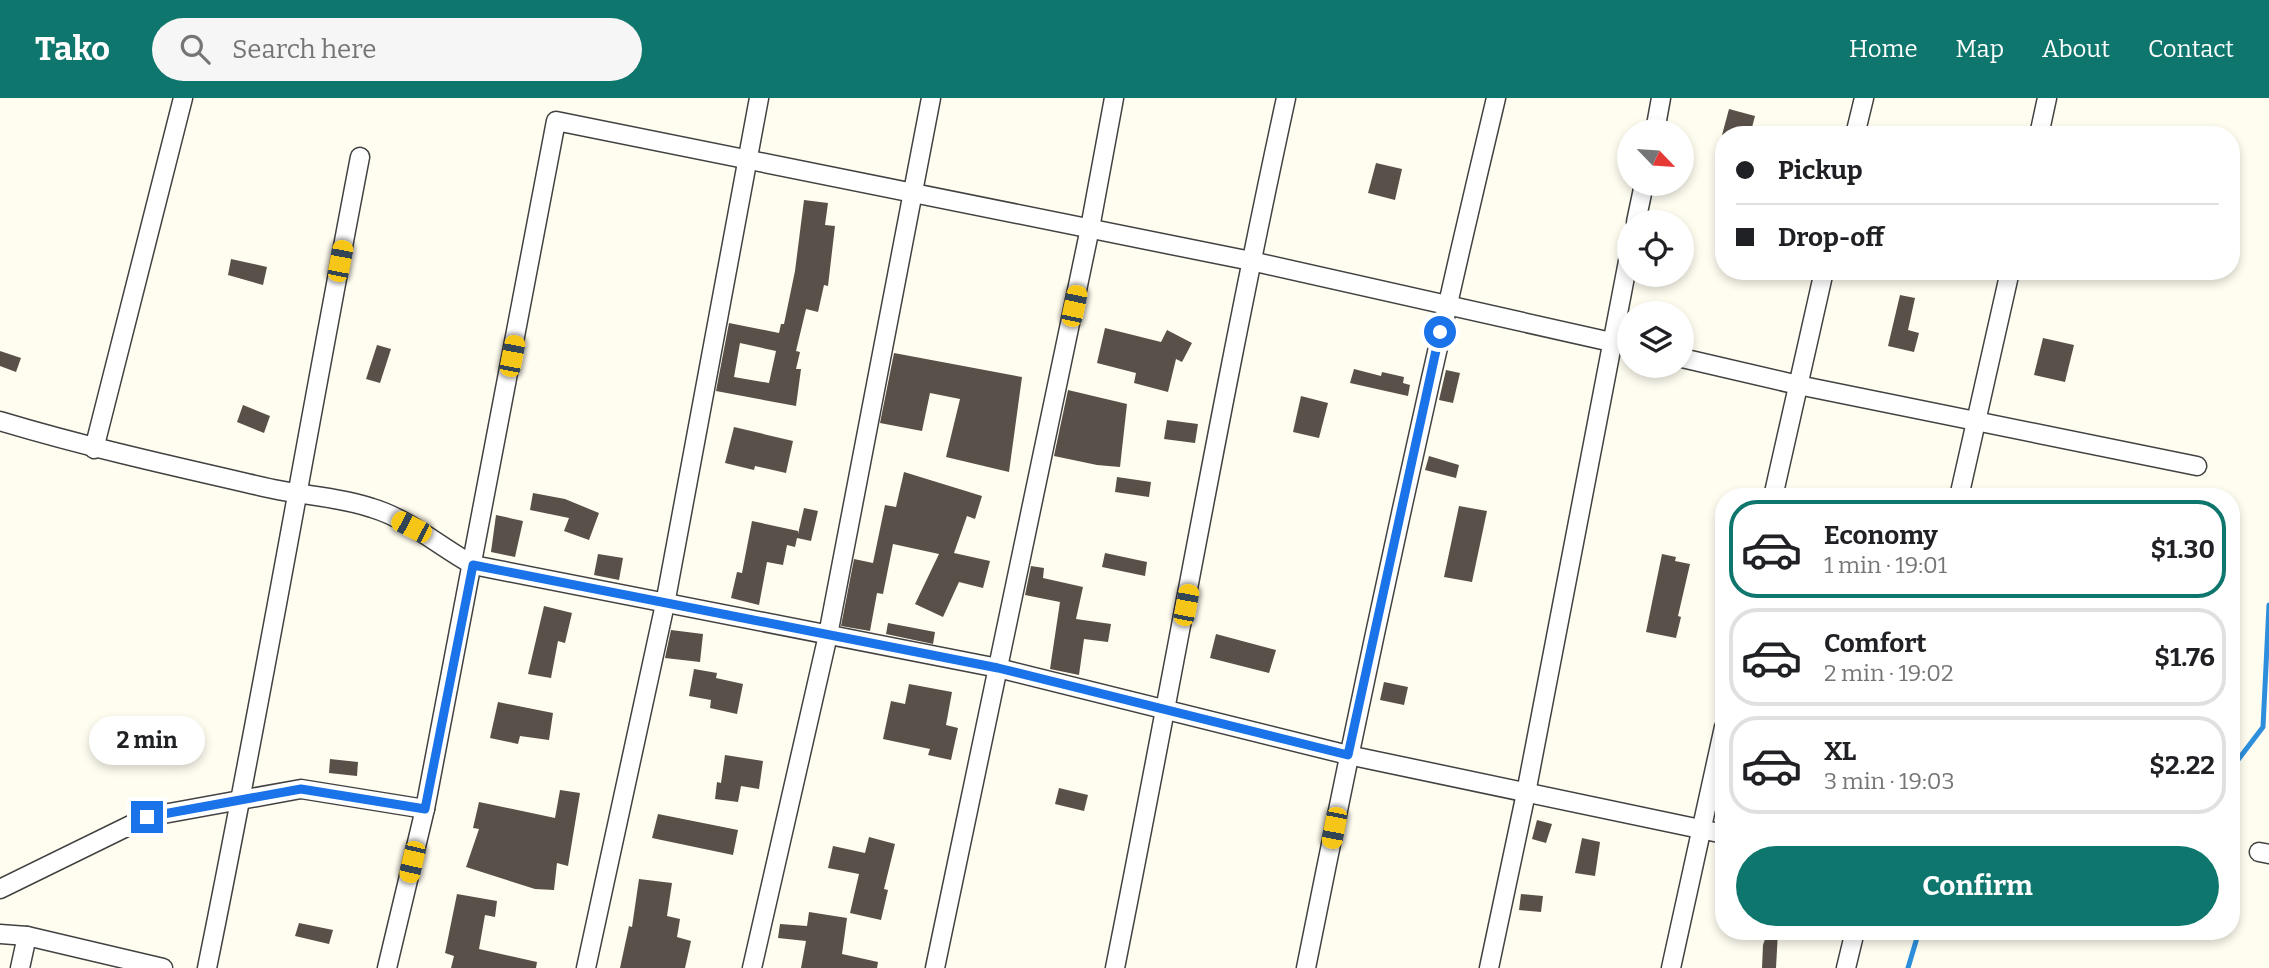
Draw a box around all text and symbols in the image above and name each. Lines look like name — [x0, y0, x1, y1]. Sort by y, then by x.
search box — [152, 18, 642, 81]
text: Tako — [35, 29, 110, 69]
icon: search — [176, 30, 214, 68]
text: Search here — [232, 34, 376, 65]
text: Home — [1849, 35, 1918, 63]
text: Map — [1956, 35, 2004, 63]
text: About — [2042, 35, 2110, 63]
text: Contact — [2148, 35, 2234, 63]
north arrow — [1617, 119, 1694, 196]
map controls — [1617, 119, 1694, 378]
text: Pickup — [1778, 155, 1863, 186]
button: locate — [1617, 210, 1694, 287]
text: Drop-off — [1778, 222, 1884, 253]
car — [326, 238, 355, 284]
car — [1060, 283, 1089, 329]
button: layers — [1617, 301, 1694, 378]
route start — [1424, 316, 1456, 348]
car — [498, 333, 527, 379]
car — [388, 508, 435, 546]
icon: car — [1740, 518, 1803, 581]
text: Economy — [1824, 520, 1938, 551]
text: $1.30 — [2150, 534, 2215, 565]
text: 1 min · 19:01 — [1824, 551, 1947, 579]
car — [1172, 582, 1201, 628]
icon: car — [1740, 626, 1803, 689]
text: Comfort — [1824, 628, 1927, 659]
text: $1.76 — [2154, 642, 2215, 673]
text: 2 min · 19:02 — [1824, 659, 1953, 687]
callout: 2 min — [89, 716, 205, 764]
text: 2 min — [116, 726, 178, 754]
icon: car — [1740, 734, 1803, 797]
text: XL — [1824, 736, 1856, 767]
text: $2.22 — [2149, 750, 2215, 781]
text: 3 min · 19:03 — [1824, 767, 1955, 795]
route end — [131, 801, 163, 833]
car — [1320, 805, 1349, 851]
car — [398, 839, 427, 885]
button: Confirm — [1736, 846, 2219, 926]

